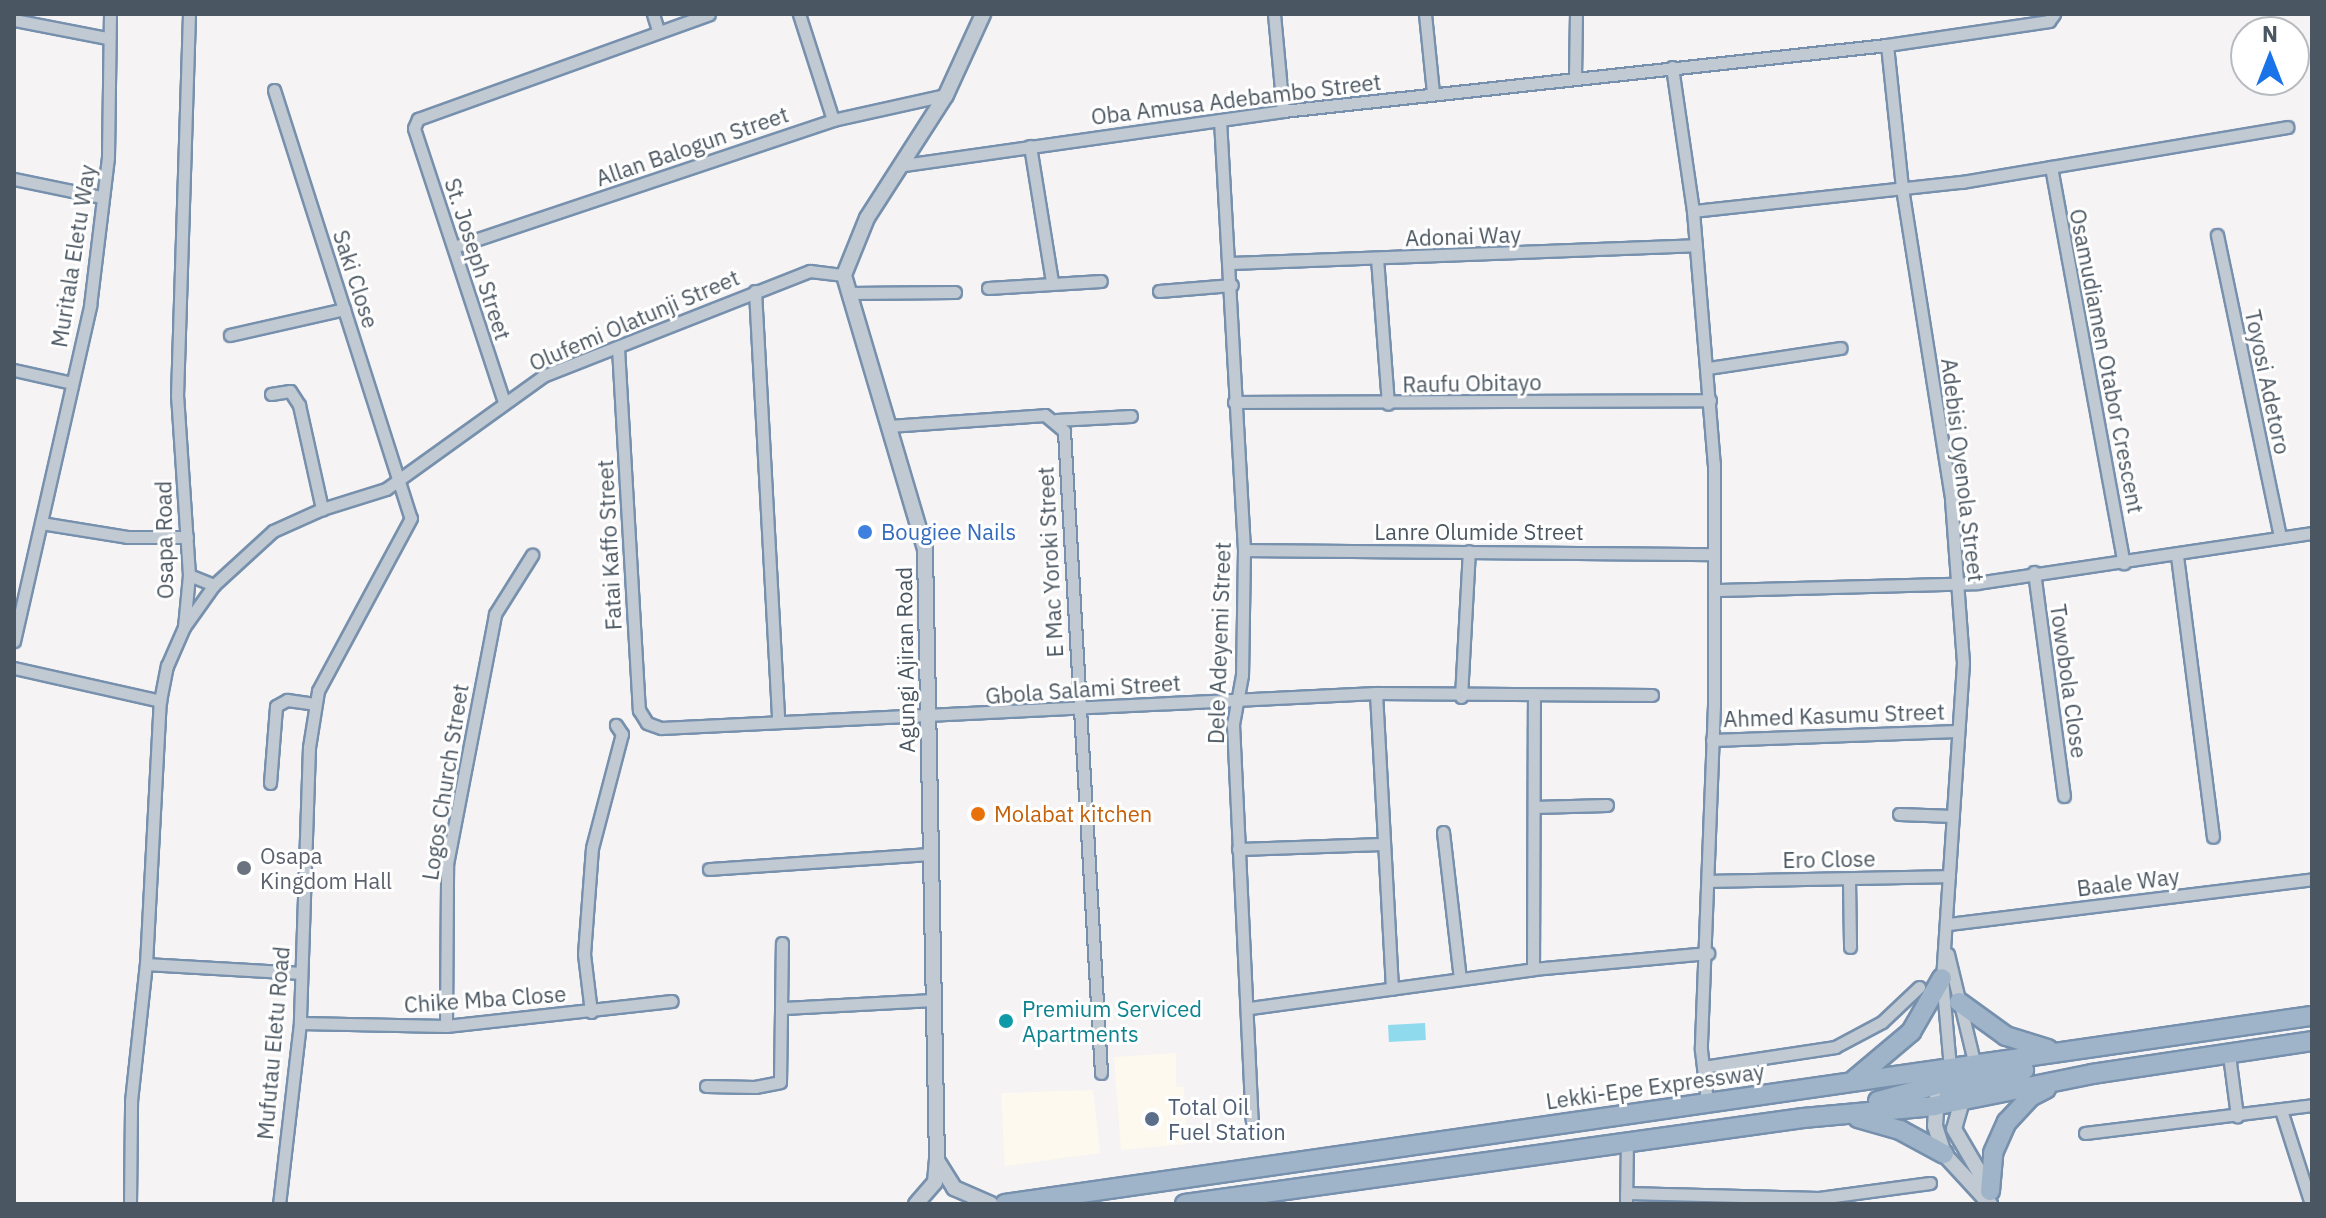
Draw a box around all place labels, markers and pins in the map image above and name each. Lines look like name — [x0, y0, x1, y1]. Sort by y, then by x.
place label: Bougiee Nails — [881, 519, 1016, 545]
marker: Bougiee Nails — [856, 523, 874, 541]
place label: Molabat kitchen — [994, 801, 1152, 827]
marker: Molabat kitchen — [969, 805, 987, 823]
place label: Osapa Kingdom Hall — [260, 842, 392, 894]
marker: Osapa Kingdom Hall — [235, 859, 253, 877]
place label: Premium Serviced Apartments — [1022, 995, 1202, 1046]
marker: Premium Serviced Apartments — [997, 1012, 1015, 1030]
place label: Total Oil Fuel Station — [1168, 1093, 1286, 1144]
marker: Total Oil Fuel Station — [1143, 1110, 1161, 1128]

